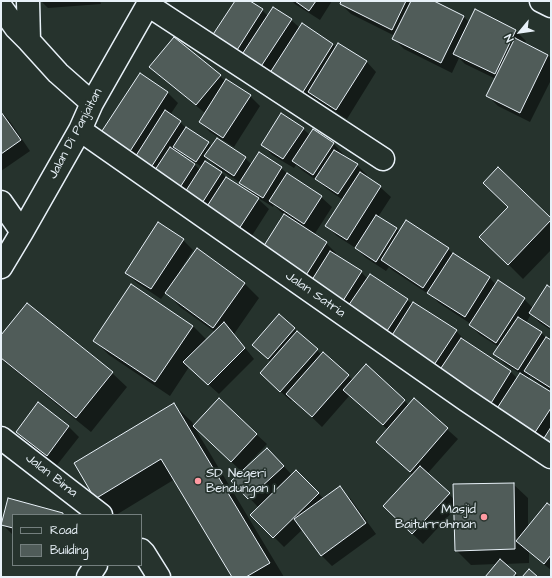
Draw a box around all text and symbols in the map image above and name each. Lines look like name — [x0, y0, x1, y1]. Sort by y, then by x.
north arrow — [500, 12, 540, 52]
text: N — [501, 31, 517, 45]
street label: Jalan Di Panjaitan — [46, 86, 106, 182]
street label: Jalan Satria — [282, 269, 348, 321]
street label: Jalan Bima — [22, 451, 80, 501]
place label: SD Negeri Bendungan 1 — [206, 466, 275, 497]
marker: SD Negeri Bendungan 1 — [193, 476, 203, 486]
place label: Masjid Baiturrohman — [395, 502, 476, 533]
marker: Masjid Baiturrohman — [479, 512, 489, 522]
legend — [12, 514, 142, 566]
text: Road — [50, 522, 78, 539]
text: Building — [50, 542, 88, 559]

